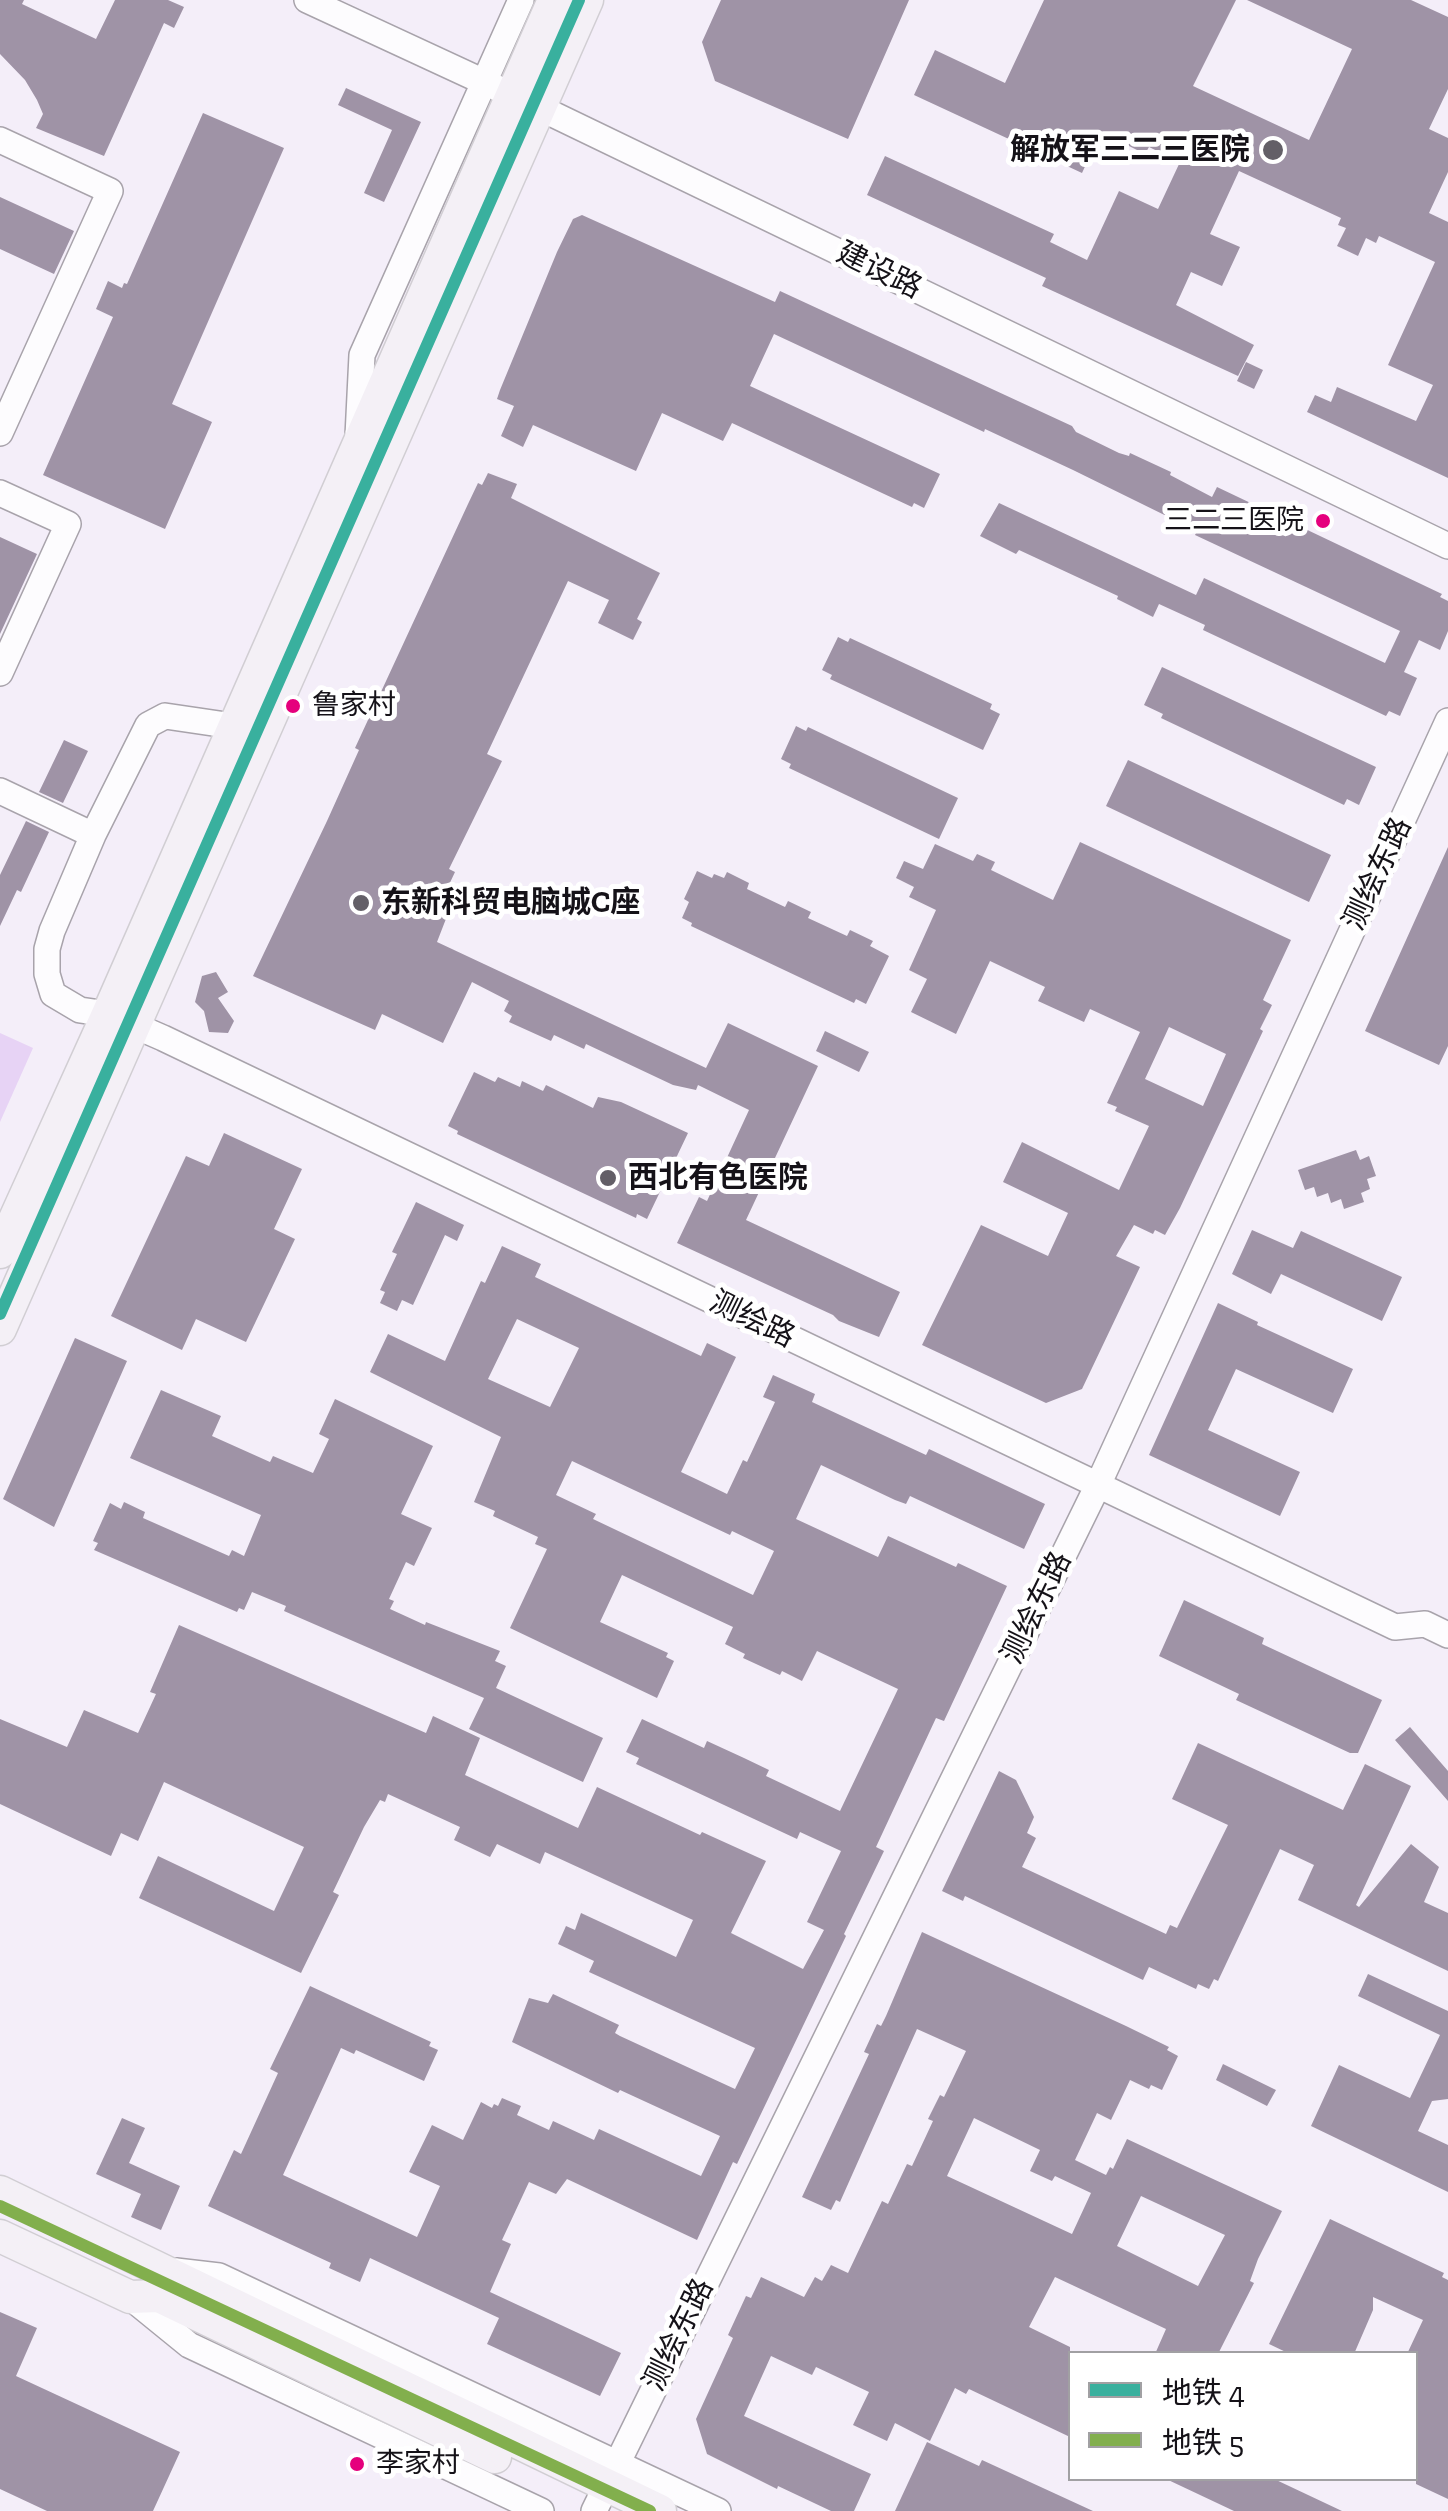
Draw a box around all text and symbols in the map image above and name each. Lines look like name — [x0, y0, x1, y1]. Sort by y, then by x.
place label: 解放军三二三医院 — [1010, 132, 1250, 168]
marker: 解放军三二三医院 — [1260, 137, 1286, 163]
street label: 建设路 — [831, 235, 927, 307]
place label: 三二三医院 — [1164, 504, 1304, 538]
marker: 三二三医院 — [1313, 511, 1333, 531]
place label: 鲁家村 — [312, 689, 396, 723]
marker: 鲁家村 — [283, 696, 303, 716]
street label: 测绘东路 — [1336, 812, 1420, 936]
place label: 东新科贸电脑城C座 — [381, 885, 640, 921]
marker: 东新科贸电脑城C座 — [350, 892, 372, 914]
place label: 西北有色医院 — [628, 1160, 808, 1196]
marker: 西北有色医院 — [597, 1167, 619, 1189]
street label: 测绘路 — [704, 1284, 800, 1356]
street label: 测绘东路 — [995, 1546, 1079, 1670]
street label: 测绘东路 — [637, 2273, 721, 2397]
legend — [1068, 2351, 1418, 2481]
text: 地铁 4 — [1162, 2375, 1245, 2411]
text: 地铁 5 — [1162, 2425, 1244, 2461]
place label: 李家村 — [376, 2447, 460, 2481]
marker: 李家村 — [347, 2454, 367, 2474]

